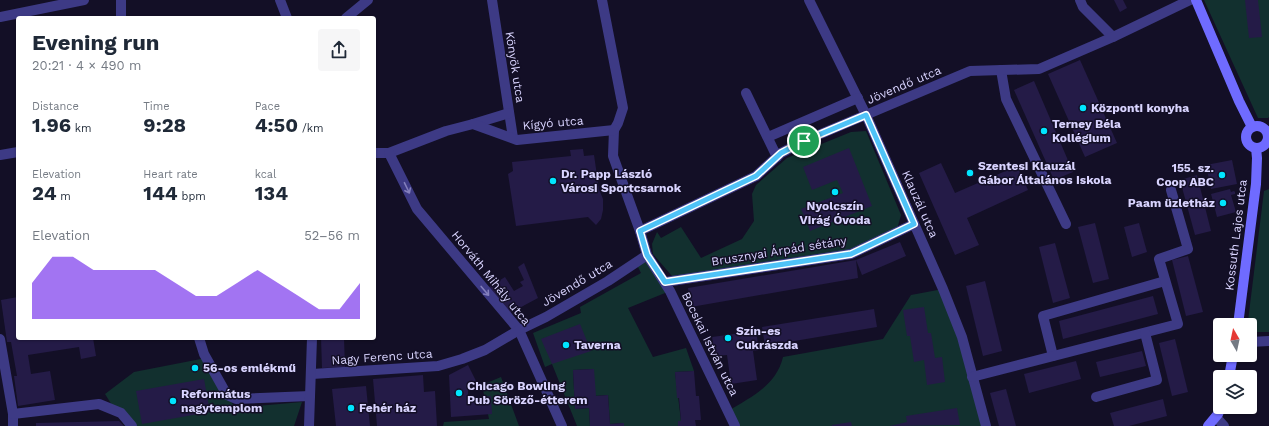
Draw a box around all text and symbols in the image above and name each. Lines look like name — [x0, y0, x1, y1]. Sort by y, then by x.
button: share — [318, 29, 360, 71]
text: Evening run — [32, 30, 160, 55]
street label: Könyök utca — [502, 30, 528, 104]
text: 20:21 · 4 × 490 m — [32, 58, 142, 73]
street label: Jövendő utca — [865, 63, 943, 107]
text: Distance — [32, 100, 79, 113]
text: Time — [143, 100, 170, 113]
text: Pace — [255, 100, 280, 113]
place label: Központi konyha — [1091, 101, 1189, 115]
marker: Központi konyha — [1078, 103, 1088, 113]
text: 1.96 — [32, 113, 71, 137]
text: 9:28 — [143, 113, 186, 137]
text: 4:50 — [255, 113, 298, 137]
street label: Kígyó utca — [522, 113, 584, 133]
place label: Terney Béla Kollégium — [1052, 117, 1121, 145]
text: km — [71, 122, 92, 135]
text: /km — [298, 122, 323, 135]
pin — [787, 124, 821, 158]
marker: Terney Béla Kollégium — [1039, 126, 1049, 136]
icon: arrive — [793, 130, 815, 152]
place label: Szentesi Klauzál Gábor Általános Iskola — [978, 159, 1112, 187]
place label: 155. sz. Coop ABC — [1156, 161, 1214, 189]
place label: Dr. Papp László Városi Sportcsarnok — [561, 167, 682, 195]
text: Elevation — [32, 168, 81, 181]
text: Heart rate — [143, 168, 198, 181]
text: kcal — [255, 168, 276, 181]
street label: Klauzál utca — [899, 168, 941, 240]
marker: Szentesi Klauzál Gábor Általános Iskola — [965, 168, 975, 178]
marker: 155. sz. Coop ABC — [1217, 170, 1227, 180]
marker: Dr. Papp László Városi Sportcsarnok — [548, 176, 558, 186]
street label: Kossuth Lajos utca — [1222, 178, 1250, 291]
text: 24 — [32, 181, 57, 205]
text: 144 — [143, 181, 178, 205]
text: 134 — [255, 181, 288, 205]
one-way arrow — [403, 182, 411, 194]
marker: Nyolcszín Virág Óvoda — [830, 187, 840, 197]
text: m — [57, 190, 71, 203]
text: bpm — [178, 190, 206, 203]
place label: Paam üzletház — [1128, 196, 1215, 210]
marker: Paam üzletház — [1218, 198, 1228, 208]
place label: Nyolcszín Virág Óvoda — [799, 199, 871, 227]
text: Elevation — [32, 228, 90, 243]
text: 52–56 m — [304, 228, 360, 243]
street label: Horváth Mihály utca — [449, 228, 533, 328]
street label: Brusznyai Árpád sétány — [710, 233, 848, 269]
street label: Jövendő utca — [539, 256, 615, 309]
one-way arrow — [481, 285, 490, 296]
street label: Bocskai István utca — [679, 290, 741, 398]
north arrow — [1213, 318, 1257, 362]
map controls — [1213, 318, 1257, 414]
place label: Szín-es Cukrászda — [736, 324, 798, 352]
marker: Szín-es Cukrászda — [723, 333, 733, 343]
place label: Taverna — [574, 338, 621, 352]
marker: Taverna — [561, 340, 571, 350]
street label: Nagy Ferenc utca — [331, 346, 433, 368]
place label: 56-os emlékmű — [203, 361, 296, 375]
marker: 56-os emlékmű — [190, 363, 200, 373]
button: layers — [1213, 370, 1257, 414]
place label: Chicago Bowling Pub Söröző-étterem — [467, 379, 587, 407]
place label: Református nagytemplom — [181, 387, 262, 415]
marker: Chicago Bowling Pub Söröző-étterem — [454, 388, 464, 398]
marker: Református nagytemplom — [168, 396, 178, 406]
place label: Fehér ház — [359, 401, 416, 415]
marker: Fehér ház — [346, 403, 356, 413]

